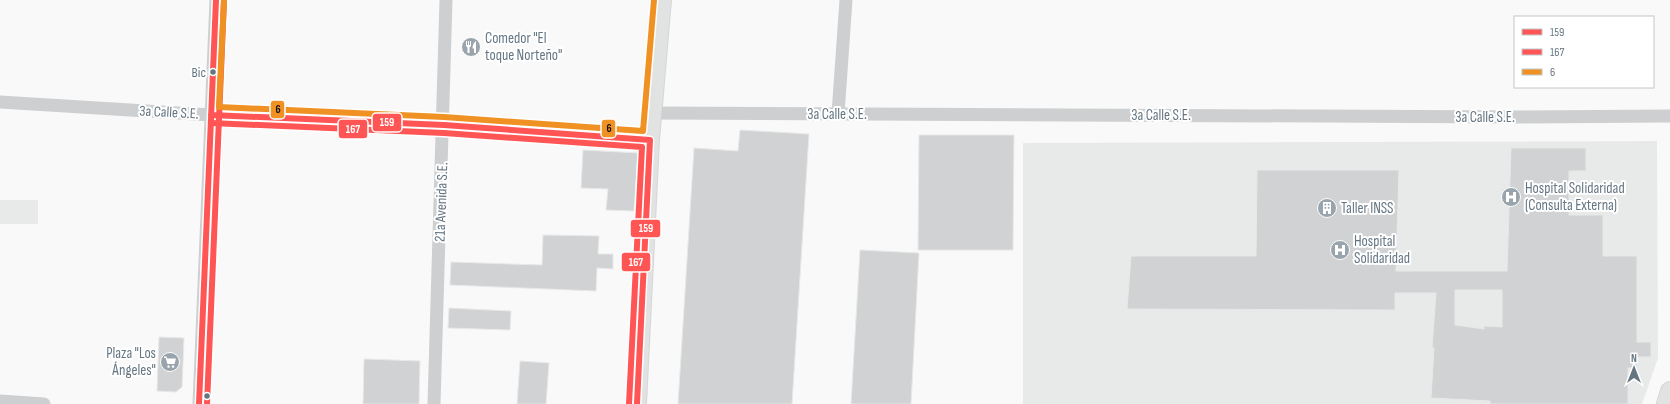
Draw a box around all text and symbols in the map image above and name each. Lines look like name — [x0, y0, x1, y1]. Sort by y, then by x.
legend — [1514, 16, 1654, 88]
text: 159 — [1550, 25, 1564, 40]
place label: Comedor "El toque Norteño" — [485, 29, 562, 65]
restaurant icon: Comedor "El toque Norteño" — [460, 36, 482, 58]
text: 167 — [1550, 45, 1564, 60]
place label: Bic — [192, 64, 206, 81]
text: 6 — [1550, 65, 1555, 80]
marker: Bic — [208, 67, 218, 77]
line badge: 6 — [270, 100, 285, 119]
street label: 3a Calle S.E. — [139, 101, 199, 124]
text: 6 — [275, 103, 281, 116]
street label: 3a Calle S.E. — [807, 105, 867, 124]
street label: 3a Calle S.E. — [1131, 106, 1191, 125]
street label: 3a Calle S.E. — [1455, 108, 1515, 127]
line badge: 159 — [372, 113, 402, 132]
text: 159 — [380, 116, 394, 129]
line badge: 167 — [338, 119, 368, 139]
line badge: 6 — [601, 119, 616, 138]
text: 6 — [606, 122, 612, 135]
text: 167 — [346, 123, 360, 136]
street label: 21a Avenida S.E. — [431, 162, 452, 242]
place label: Hospital Solidaridad (Consulta Externa) — [1525, 179, 1625, 215]
hospital icon: Hospital Solidaridad (Consulta Externa) — [1500, 186, 1522, 208]
building icon: Taller INSS — [1316, 197, 1338, 219]
place label: Taller INSS — [1341, 199, 1393, 218]
line badge: 159 — [630, 219, 661, 238]
text: 159 — [639, 222, 653, 235]
place label: Hospital Solidaridad — [1354, 232, 1410, 268]
hospital icon: Hospital Solidaridad — [1329, 239, 1351, 261]
line badge: 167 — [621, 252, 651, 272]
text: 167 — [629, 256, 643, 269]
place label: Plaza "Los Ángeles" — [106, 344, 156, 380]
north arrow — [1614, 348, 1654, 388]
supermarket icon: Plaza "Los Ángeles" — [159, 351, 181, 373]
text: N — [1631, 352, 1637, 365]
unlabelled marker — [202, 391, 212, 401]

